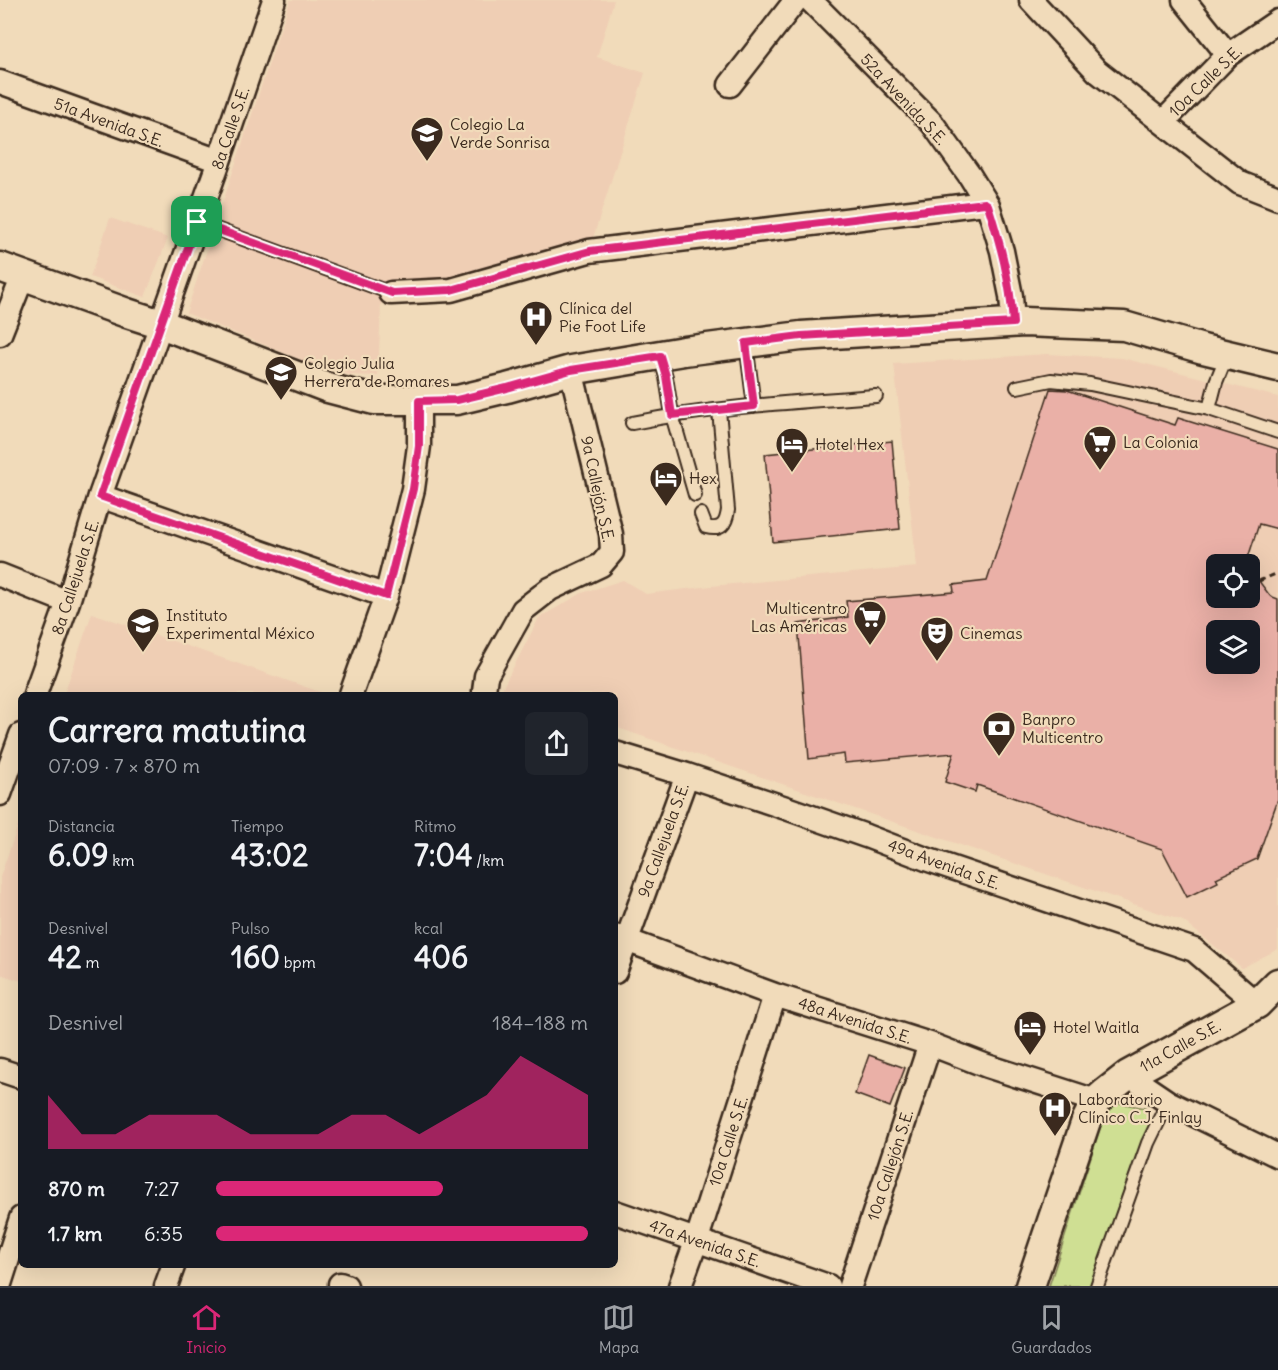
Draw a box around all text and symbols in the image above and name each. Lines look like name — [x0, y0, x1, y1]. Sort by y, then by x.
street label: 10a Calle S.E. — [1164, 41, 1246, 121]
street label: 52a Avenida S.E. — [857, 49, 951, 149]
street label: 8a Calle S.E. — [207, 84, 253, 172]
street label: 51a Avenida S.E. — [51, 93, 167, 151]
place label: Colegio La Verde Sonrisa — [450, 114, 550, 152]
school or university icon: Colegio La Verde Sonrisa — [409, 115, 445, 162]
pin — [171, 196, 222, 247]
icon: arrive — [180, 205, 213, 238]
place label: Clínica del Pie Foot Life — [559, 298, 646, 336]
hospital icon: Clínica del Pie Foot Life — [518, 299, 554, 346]
place label: Colegio Julia Herrera de Pomares — [304, 353, 450, 391]
school or university icon: Colegio Julia Herrera de Pomares — [263, 354, 299, 401]
supermarket icon: La Colonia — [1082, 424, 1118, 471]
hotel icon: Hotel Hex — [774, 426, 810, 473]
place label: La Colonia — [1123, 432, 1198, 452]
street label: 9a Callejón S.E. — [577, 434, 619, 544]
place label: Hotel Hex — [815, 434, 885, 454]
hotel icon: Hex — [648, 460, 684, 507]
place label: Hex — [689, 468, 717, 488]
street label: 8a Callejuela S.E. — [47, 517, 103, 637]
map controls — [1206, 554, 1260, 674]
button: locate — [1206, 554, 1260, 608]
place label: Multicentro Las Américas — [751, 598, 847, 636]
supermarket icon: Multicentro Las Américas — [852, 599, 888, 646]
place label: Instituto Experimental México — [166, 605, 315, 643]
school or university icon: Instituto Experimental México — [125, 606, 161, 653]
theatre icon: Cinemas — [919, 615, 955, 662]
button: layers — [1206, 620, 1260, 674]
place label: Cinemas — [960, 623, 1022, 643]
text: Carrera matutina — [48, 709, 306, 751]
place label: Banpro Multicentro — [1022, 709, 1103, 747]
bank icon: Banpro Multicentro — [981, 710, 1017, 757]
button: share — [525, 712, 588, 775]
text: 07:09 · 7 × 870 m — [48, 753, 200, 778]
street label: 9a Callejuela S.E. — [633, 780, 693, 900]
text: Distancia — [48, 816, 115, 836]
text: Tiempo — [231, 816, 284, 836]
text: Ritmo — [414, 816, 456, 836]
street label: 49a Avenida S.E. — [885, 834, 1003, 894]
text: 6.09 — [48, 836, 109, 874]
text: 43:02 — [231, 836, 308, 874]
text: 7:04 — [414, 836, 473, 874]
text: km — [109, 850, 135, 870]
text: /km — [473, 850, 504, 870]
text: Desnivel — [48, 918, 108, 938]
text: Pulso — [231, 918, 270, 938]
text: kcal — [414, 918, 443, 938]
text: 42 — [48, 938, 82, 976]
text: 160 — [231, 938, 280, 976]
text: 406 — [414, 938, 468, 976]
text: m — [82, 952, 100, 972]
text: bpm — [280, 952, 316, 972]
street label: 48a Avenida S.E. — [796, 992, 914, 1048]
hotel icon: Hotel Waitla — [1012, 1009, 1048, 1056]
text: Desnivel — [48, 1010, 123, 1035]
text: 184–188 m — [492, 1010, 588, 1035]
street label: 11a Calle S.E. — [1136, 1016, 1224, 1076]
place label: Hotel Waitla — [1053, 1017, 1139, 1037]
place label: Laboratorio Clínico C.J. Finlay — [1078, 1089, 1202, 1127]
hospital icon: Laboratorio Clínico C.J. Finlay — [1037, 1090, 1073, 1137]
street label: 10a Calle S.E. — [704, 1093, 752, 1189]
street label: 10a Callejón S.E. — [863, 1107, 917, 1223]
text: 870 m — [48, 1176, 105, 1201]
text: 7:27 — [144, 1176, 179, 1201]
street label: 47a Avenida S.E. — [647, 1215, 763, 1271]
text: 1.7 km — [48, 1221, 102, 1246]
text: 6:35 — [144, 1221, 183, 1246]
tab: Inicio — [186, 1301, 227, 1357]
tab: Mapa — [599, 1301, 639, 1357]
tab: Guardados — [1011, 1301, 1092, 1357]

